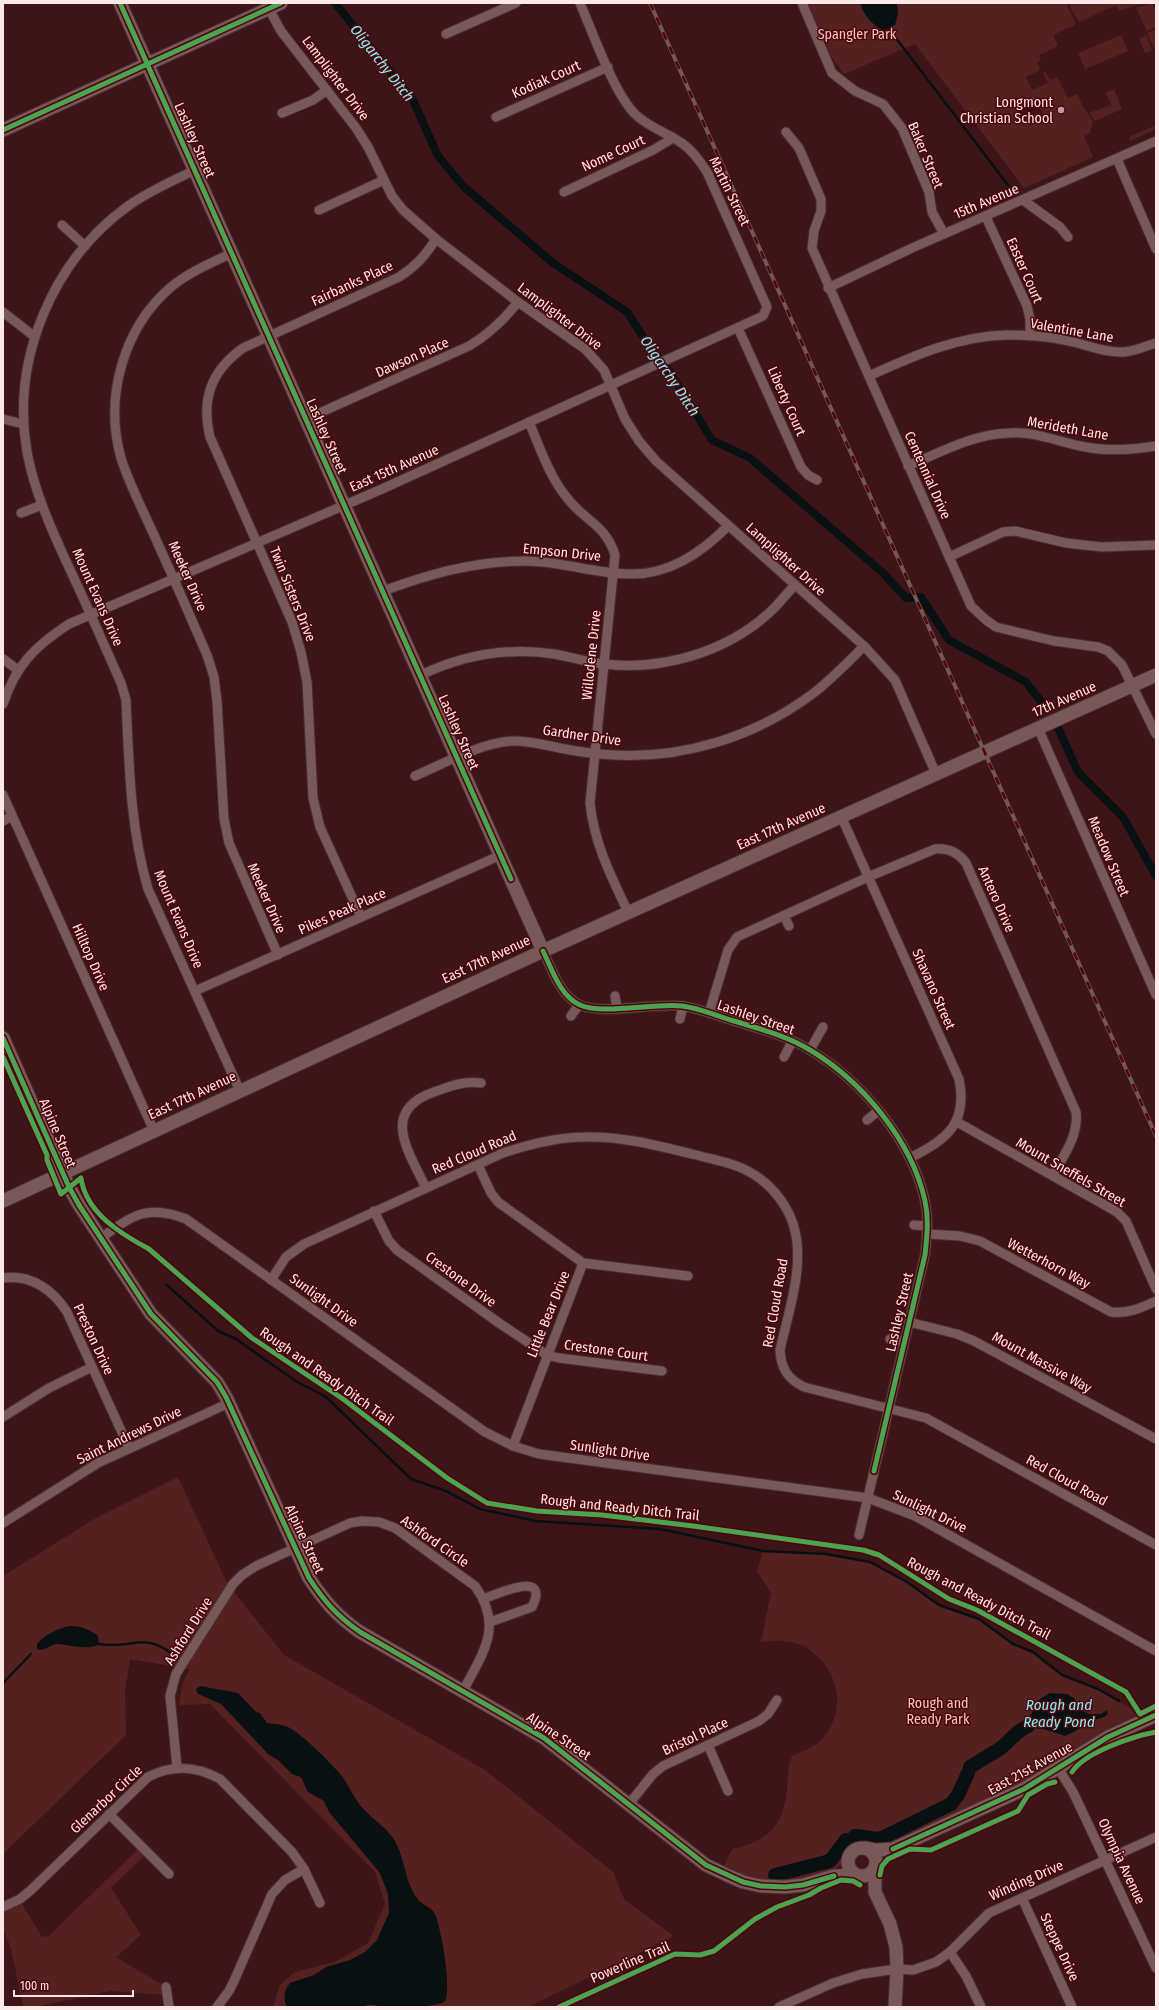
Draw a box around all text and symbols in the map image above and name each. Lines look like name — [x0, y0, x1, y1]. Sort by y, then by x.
water label: Oligarchy Ditch — [346, 21, 418, 105]
park label: Spangler Park — [818, 26, 897, 43]
street label: Lamplighter Drive — [298, 33, 373, 124]
street label: Kodiak Court — [509, 57, 584, 102]
place label: Longmont Christian School — [960, 94, 1053, 127]
street label: Lashley Street — [170, 100, 219, 181]
marker: Longmont Christian School — [1056, 105, 1066, 115]
street label: Baker Street — [904, 119, 947, 191]
street label: Nome Court — [579, 131, 648, 175]
street label: Martin Street — [705, 154, 754, 229]
street label: 15th Avenue — [951, 180, 1021, 223]
street label: Easter Court — [1003, 235, 1047, 306]
street label: Fairbanks Place — [309, 257, 396, 310]
street label: Lamplighter Drive — [514, 279, 605, 354]
street label: Valentine Lane — [1029, 315, 1115, 346]
water label: Oligarchy Ditch — [636, 332, 704, 420]
street label: Dawson Place — [373, 334, 451, 381]
street label: Liberty Court — [764, 364, 810, 439]
street label: Lashley Street — [302, 396, 351, 477]
street label: Merideth Lane — [1026, 413, 1110, 444]
street label: Centennial Drive — [901, 429, 954, 522]
street label: East 15th Avenue — [347, 441, 442, 496]
street label: Lamplighter Drive — [742, 519, 829, 600]
street label: Meeker Drive — [165, 539, 211, 614]
street label: Empson Drive — [522, 540, 602, 565]
street label: Twin Sisters Drive — [266, 544, 319, 644]
street label: Mount Evans Drive — [68, 546, 127, 649]
street label: Willodene Drive — [578, 609, 605, 701]
street label: 17th Avenue — [1029, 678, 1099, 721]
street label: Lashley Street — [434, 692, 483, 773]
street label: Gardner Drive — [542, 722, 622, 749]
street label: East 17th Avenue — [734, 799, 828, 854]
street label: Meadow Street — [1084, 814, 1133, 899]
street label: Meeker Drive — [244, 861, 290, 936]
street label: Antero Drive — [974, 863, 1019, 935]
street label: Mount Evans Drive — [150, 867, 207, 971]
street label: Pikes Peak Place — [296, 885, 389, 938]
street label: Hilltop Drive — [68, 921, 113, 993]
street label: East 17th Avenue — [439, 932, 533, 987]
street label: Shavano Street — [908, 946, 959, 1032]
street label: Lashley Street — [715, 996, 797, 1039]
street label: East 17th Avenue — [145, 1068, 239, 1123]
street label: Alpine Street — [35, 1096, 80, 1171]
street label: Red Cloud Road — [429, 1127, 519, 1178]
street label: Mount Sneffels Street — [1013, 1134, 1129, 1211]
street label: Wetterhorn Way — [1004, 1235, 1094, 1293]
street label: Crestone Drive — [422, 1248, 499, 1311]
street label: Red Cloud Road — [759, 1257, 792, 1349]
street label: Little Bear Drive — [523, 1268, 574, 1360]
street label: Sunlight Drive — [286, 1270, 361, 1331]
street label: Lashley Street — [882, 1270, 917, 1353]
street label: Preston Drive — [70, 1301, 117, 1378]
street label: Rough and Ready Ditch Trail — [256, 1324, 397, 1429]
street label: Mount Massive Way — [989, 1328, 1095, 1397]
street label: Crestone Court — [563, 1336, 649, 1365]
street label: Saint Andrews Drive — [74, 1403, 184, 1468]
street label: Sunlight Drive — [569, 1436, 651, 1465]
street label: Red Cloud Road — [1023, 1451, 1110, 1510]
street label: Sunlight Drive — [890, 1486, 970, 1537]
street label: Rough and Ready Ditch Trail — [540, 1491, 701, 1524]
street label: Alpine Street — [281, 1502, 328, 1577]
street label: Ashford Circle — [397, 1512, 472, 1571]
street label: Rough and Ready Ditch Trail — [904, 1553, 1054, 1644]
street label: Ashford Drive — [161, 1594, 216, 1668]
park label: Rough and Ready Park — [907, 1695, 970, 1728]
water label: Rough and Ready Pond — [1023, 1696, 1095, 1731]
street label: Alpine Street — [523, 1709, 595, 1764]
street label: Bristol Place — [659, 1714, 731, 1759]
street label: East 21st Avenue — [985, 1738, 1076, 1799]
street label: Glenarbor Circle — [67, 1762, 146, 1837]
street label: Olympia Avenue — [1094, 1816, 1149, 1907]
street label: Winding Drive — [987, 1857, 1066, 1904]
street label: Steppe Drive — [1036, 1911, 1083, 1984]
street label: Powerline Trail — [588, 1938, 673, 1987]
scale bar — [14, 1972, 133, 1998]
text: 100 m — [20, 1979, 49, 1993]

